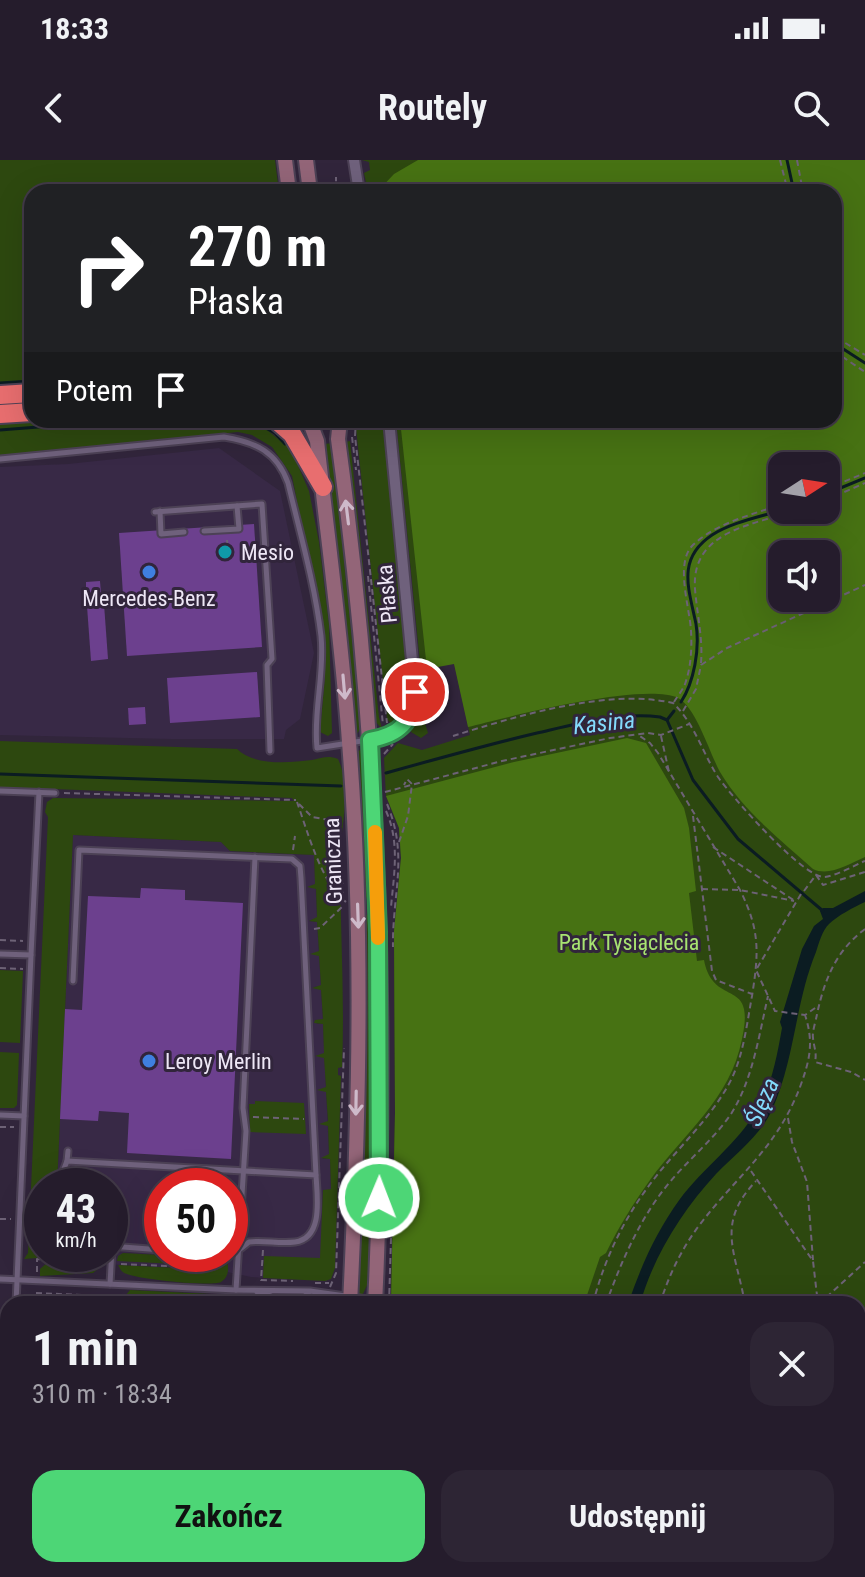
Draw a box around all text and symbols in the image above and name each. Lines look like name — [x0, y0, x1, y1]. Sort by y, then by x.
text: 18:33 — [40, 11, 109, 46]
icon: back — [32, 86, 76, 130]
icon: search — [789, 86, 833, 130]
text: Routely — [378, 87, 487, 129]
text: 270 m — [188, 214, 327, 280]
icon: right — [56, 216, 160, 320]
text: Płaska — [188, 281, 284, 323]
icon: arrive — [149, 368, 193, 412]
text: Potem — [56, 373, 133, 408]
north arrow — [768, 452, 840, 524]
map controls — [768, 452, 840, 612]
one-way arrow — [339, 499, 354, 526]
place label: Mesio — [241, 540, 294, 565]
button: sound — [768, 540, 840, 612]
marker: Mesio — [216, 543, 234, 561]
marker: Mercedes-Benz — [140, 563, 158, 581]
street label: Płaska — [372, 564, 402, 624]
place label: Mercedes-Benz — [82, 586, 216, 611]
pin — [381, 658, 449, 726]
icon: arrive — [393, 670, 437, 714]
one-way arrow — [337, 673, 352, 700]
water label: Kasina — [572, 706, 636, 740]
street label: Graniczna — [319, 817, 347, 905]
one-way arrow — [350, 902, 365, 929]
park label: Park Tysiąclecia — [559, 930, 699, 955]
place label: Leroy Merlin — [165, 1049, 272, 1074]
marker: Leroy Merlin — [140, 1052, 158, 1070]
water label: Ślęza — [739, 1074, 785, 1130]
one-way arrow — [348, 1089, 364, 1116]
position arrow — [337, 1156, 421, 1240]
speed limit sign: 50 — [144, 1168, 248, 1272]
text: 43 — [56, 1186, 96, 1233]
text: km/h — [55, 1228, 97, 1252]
text: 1 min — [32, 1320, 139, 1377]
button: close — [750, 1322, 834, 1406]
text: 310 m · 18:34 — [32, 1379, 172, 1409]
button: Zakończ — [32, 1470, 425, 1562]
button: Udostępnij — [441, 1470, 834, 1562]

